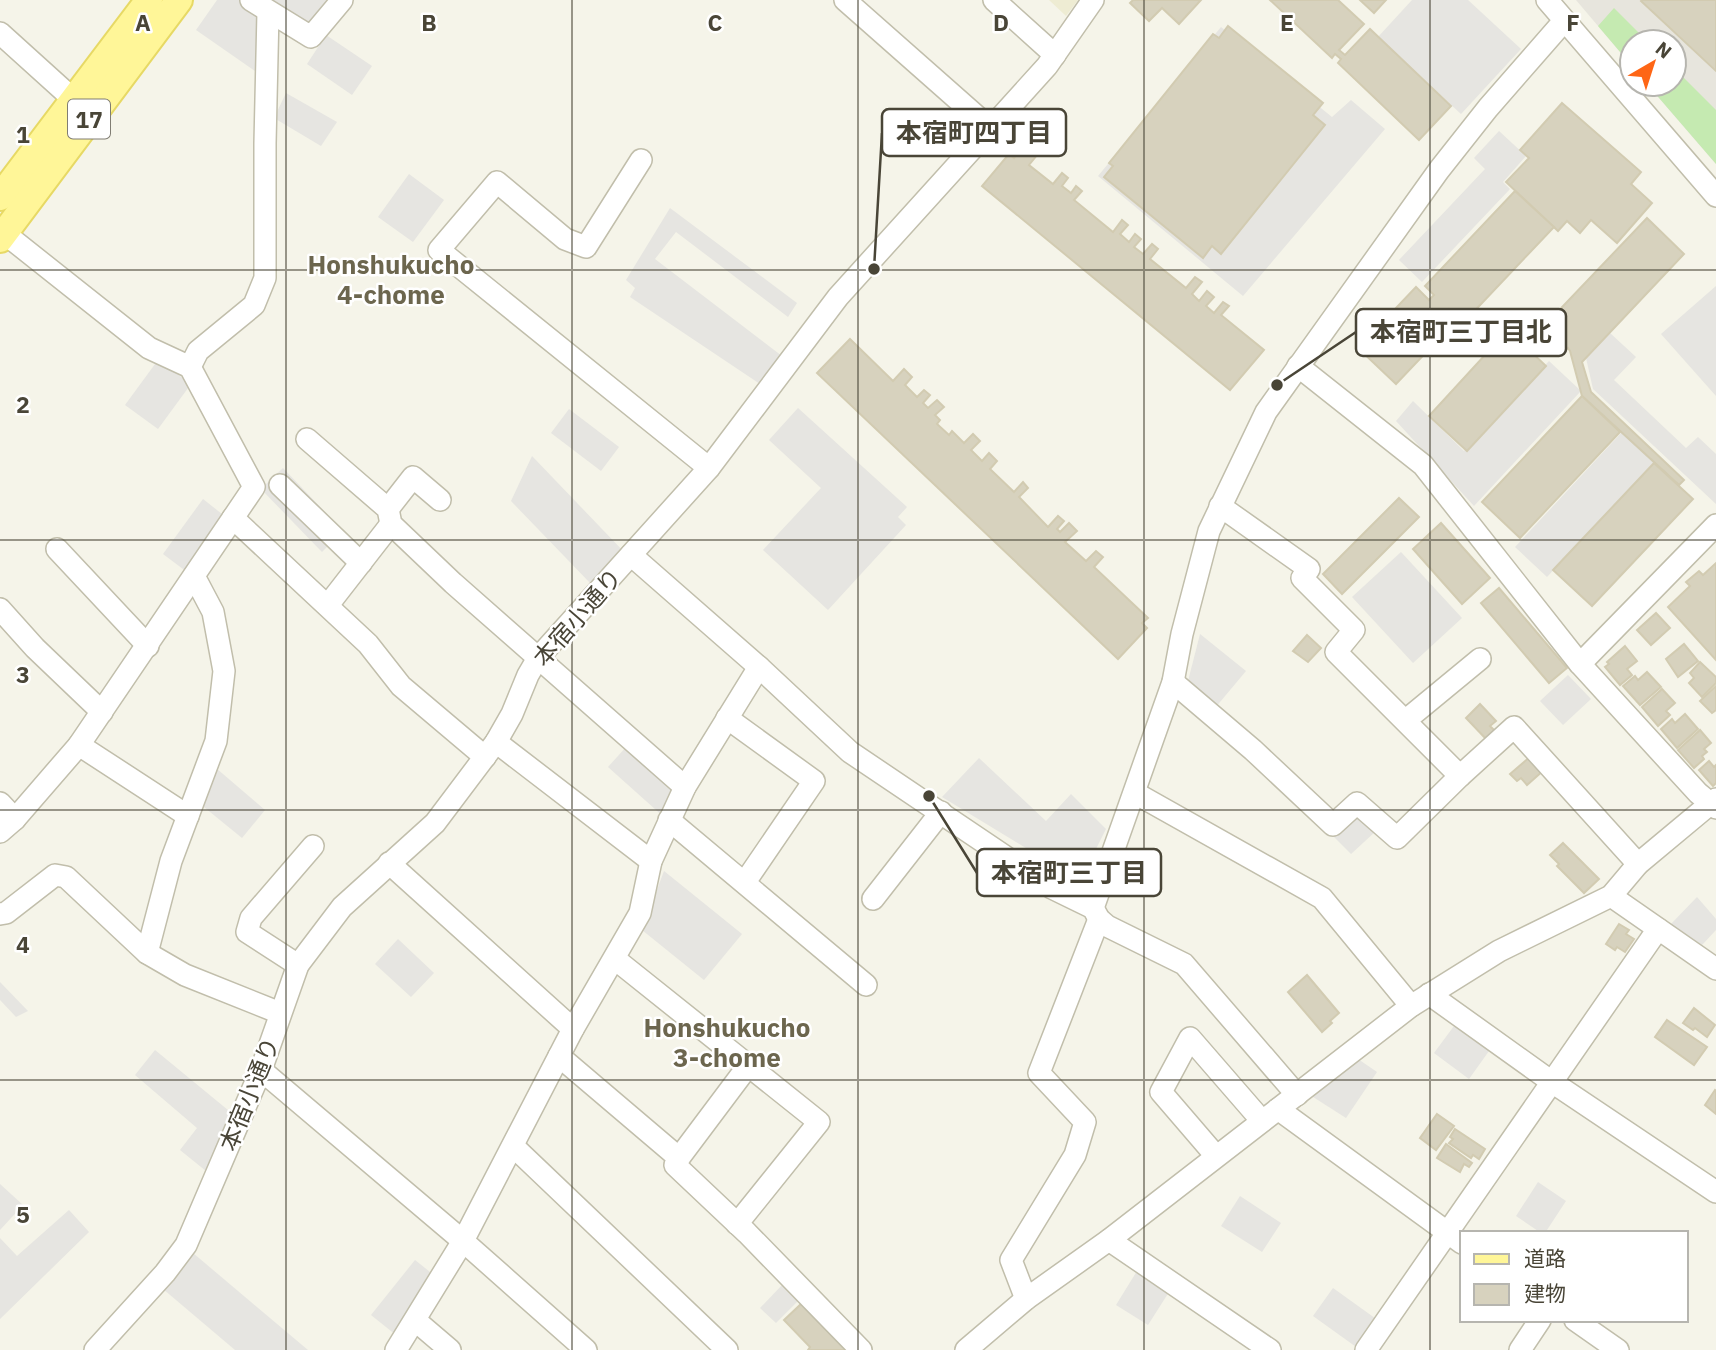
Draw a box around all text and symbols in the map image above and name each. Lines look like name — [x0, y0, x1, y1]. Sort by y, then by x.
text: A — [135, 7, 151, 37]
text: B — [421, 7, 437, 37]
text: C — [708, 7, 723, 37]
text: D — [993, 7, 1009, 37]
text: E — [1280, 7, 1294, 37]
text: F — [1566, 7, 1580, 37]
north arrow — [1618, 28, 1688, 98]
text: N — [1651, 36, 1677, 63]
road number: 17 — [68, 100, 110, 138]
callout: 本宿町四丁目 — [882, 109, 1066, 156]
text: 本宿町四丁目 — [896, 115, 1052, 149]
text: 1 — [16, 119, 30, 149]
district label: Honshukucho 4-chome — [308, 247, 474, 311]
callout: 本宿町三丁目北 — [1356, 309, 1566, 356]
text: 本宿町三丁目北 — [1370, 314, 1552, 348]
text: 2 — [16, 389, 30, 419]
street label: 本宿小通り — [526, 561, 628, 673]
text: 3 — [16, 659, 30, 689]
callout: 本宿町三丁目 — [977, 849, 1161, 896]
text: 本宿町三丁目 — [991, 855, 1147, 889]
text: 4 — [16, 929, 30, 959]
district label: Honshukucho 3-chome — [644, 1010, 810, 1074]
street label: 本宿小通り — [212, 1032, 286, 1156]
text: 5 — [16, 1199, 30, 1229]
legend — [1460, 1231, 1688, 1322]
text: 道路 — [1524, 1244, 1566, 1272]
text: 建物 — [1524, 1279, 1566, 1307]

